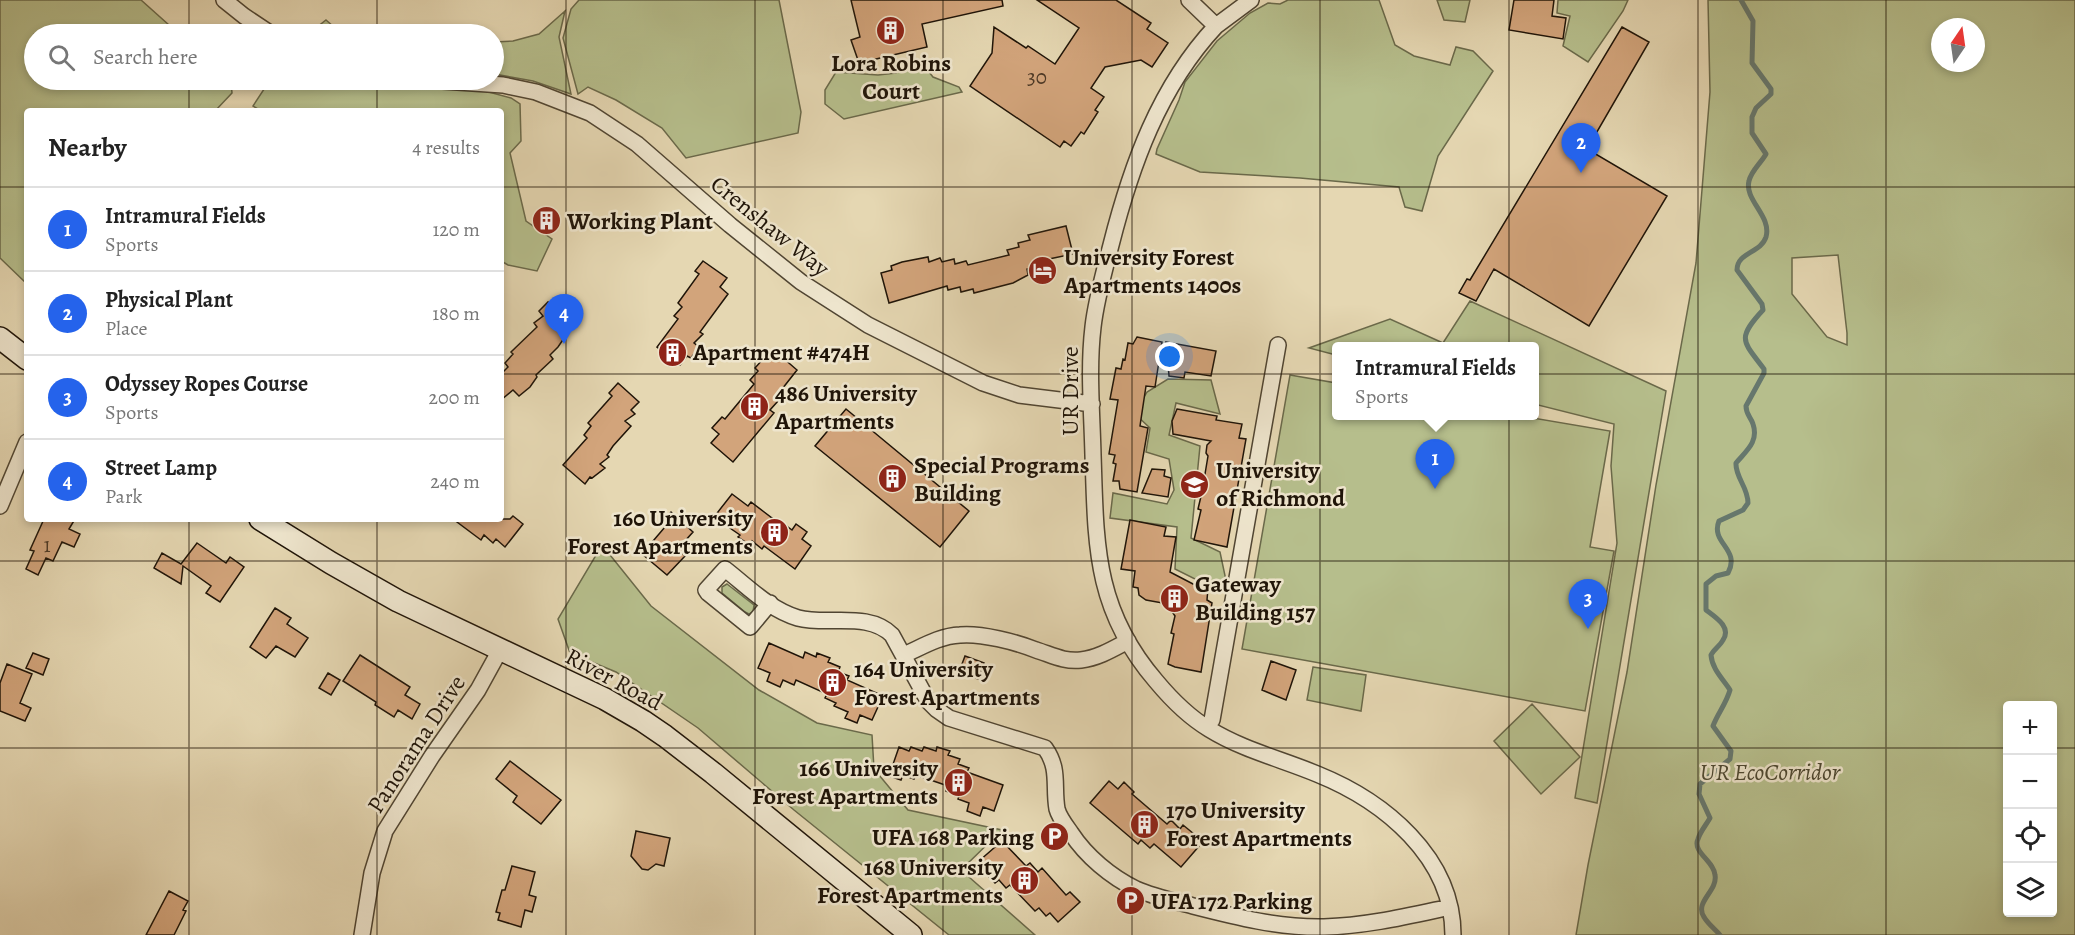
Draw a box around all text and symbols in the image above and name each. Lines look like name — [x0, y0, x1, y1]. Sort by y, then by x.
building icon: Lora Robins Court — [875, 14, 907, 46]
north arrow — [1931, 18, 1985, 72]
search box — [24, 24, 504, 90]
icon: search — [45, 41, 78, 74]
text: Search here — [93, 42, 198, 72]
place label: Lora Robins Court — [831, 47, 951, 107]
house number: 30 — [1027, 63, 1047, 91]
pin: 2 — [1562, 124, 1600, 173]
text: Nearby — [48, 130, 127, 165]
text: 4 results — [412, 134, 480, 161]
street label: Crenshaw Way — [704, 168, 836, 284]
text: Intramural Fields — [105, 201, 266, 231]
building icon: Working Plant — [530, 205, 562, 237]
place label: Working Plant — [566, 205, 713, 237]
text: 1 — [64, 216, 71, 243]
text: 120 m — [432, 216, 480, 243]
text: Sports — [105, 231, 158, 258]
place label: University Forest Apartments 1400s — [1063, 241, 1241, 301]
hotel icon: University Forest Apartments 1400s — [1027, 255, 1059, 287]
text: Physical Plant — [105, 285, 233, 315]
pin: 4 — [544, 294, 584, 344]
text: 2 — [63, 300, 72, 327]
text: 180 m — [432, 300, 480, 327]
text: Place — [105, 315, 147, 342]
building icon: Apartment #474H — [656, 336, 688, 368]
place label: Apartment #474H — [692, 336, 870, 368]
your location — [1155, 342, 1184, 371]
popup — [1332, 342, 1539, 420]
street label: UR Drive — [1054, 346, 1086, 436]
text: Intramural Fields — [1355, 353, 1516, 383]
text: Odyssey Ropes Course — [105, 369, 308, 399]
place label: 486 University Apartments — [774, 377, 918, 437]
text: Sports — [1355, 383, 1409, 410]
text: 3 — [63, 384, 72, 411]
text: 200 m — [429, 384, 480, 411]
building icon: 486 University Apartments — [738, 391, 770, 423]
text: Sports — [105, 399, 158, 426]
pin: 1 — [1416, 440, 1454, 489]
place label: Special Programs Building — [914, 449, 1090, 509]
text: Street Lamp — [105, 453, 217, 483]
place label: University of Richmond — [1216, 454, 1345, 514]
building icon: Special Programs Building — [877, 463, 909, 495]
text: 4 — [63, 468, 72, 495]
text: 240 m — [430, 468, 480, 495]
school or university icon: University of Richmond — [1179, 468, 1211, 500]
text: Park — [105, 483, 143, 510]
place label: 160 University Forest Apartments — [567, 502, 754, 562]
building icon: 160 University Forest Apartments — [758, 516, 790, 548]
house number: 1 — [43, 531, 51, 559]
place label: Gateway Building 157 — [1195, 568, 1316, 628]
pin: 3 — [1568, 580, 1608, 629]
building icon: Gateway Building 157 — [1158, 582, 1190, 614]
street label: River Road — [560, 640, 668, 718]
place label: 164 University Forest Apartments — [854, 653, 1040, 713]
building icon: 164 University Forest Apartments — [817, 667, 849, 699]
street label: Panorama Drive — [359, 669, 473, 819]
map controls — [2003, 701, 2057, 917]
button: + — [2003, 701, 2057, 755]
place label: 166 University Forest Apartments — [752, 752, 939, 812]
button: − — [2003, 755, 2057, 809]
park label: UR EcoCorridor — [1700, 756, 1841, 788]
building icon: 166 University Forest Apartments — [943, 766, 975, 798]
place label: 170 University Forest Apartments — [1166, 794, 1352, 854]
building icon: 170 University Forest Apartments — [1129, 808, 1161, 840]
button: locate — [2003, 809, 2057, 863]
place label: UFA 168 Parking — [872, 821, 1035, 853]
parking icon: UFA 168 Parking — [1039, 821, 1071, 853]
place label: 168 University Forest Apartments — [817, 851, 1004, 911]
button: layers — [2003, 863, 2057, 917]
building icon: 168 University Forest Apartments — [1008, 865, 1040, 897]
parking icon: UFA 172 Parking — [1114, 885, 1146, 917]
place label: UFA 172 Parking — [1151, 885, 1313, 917]

